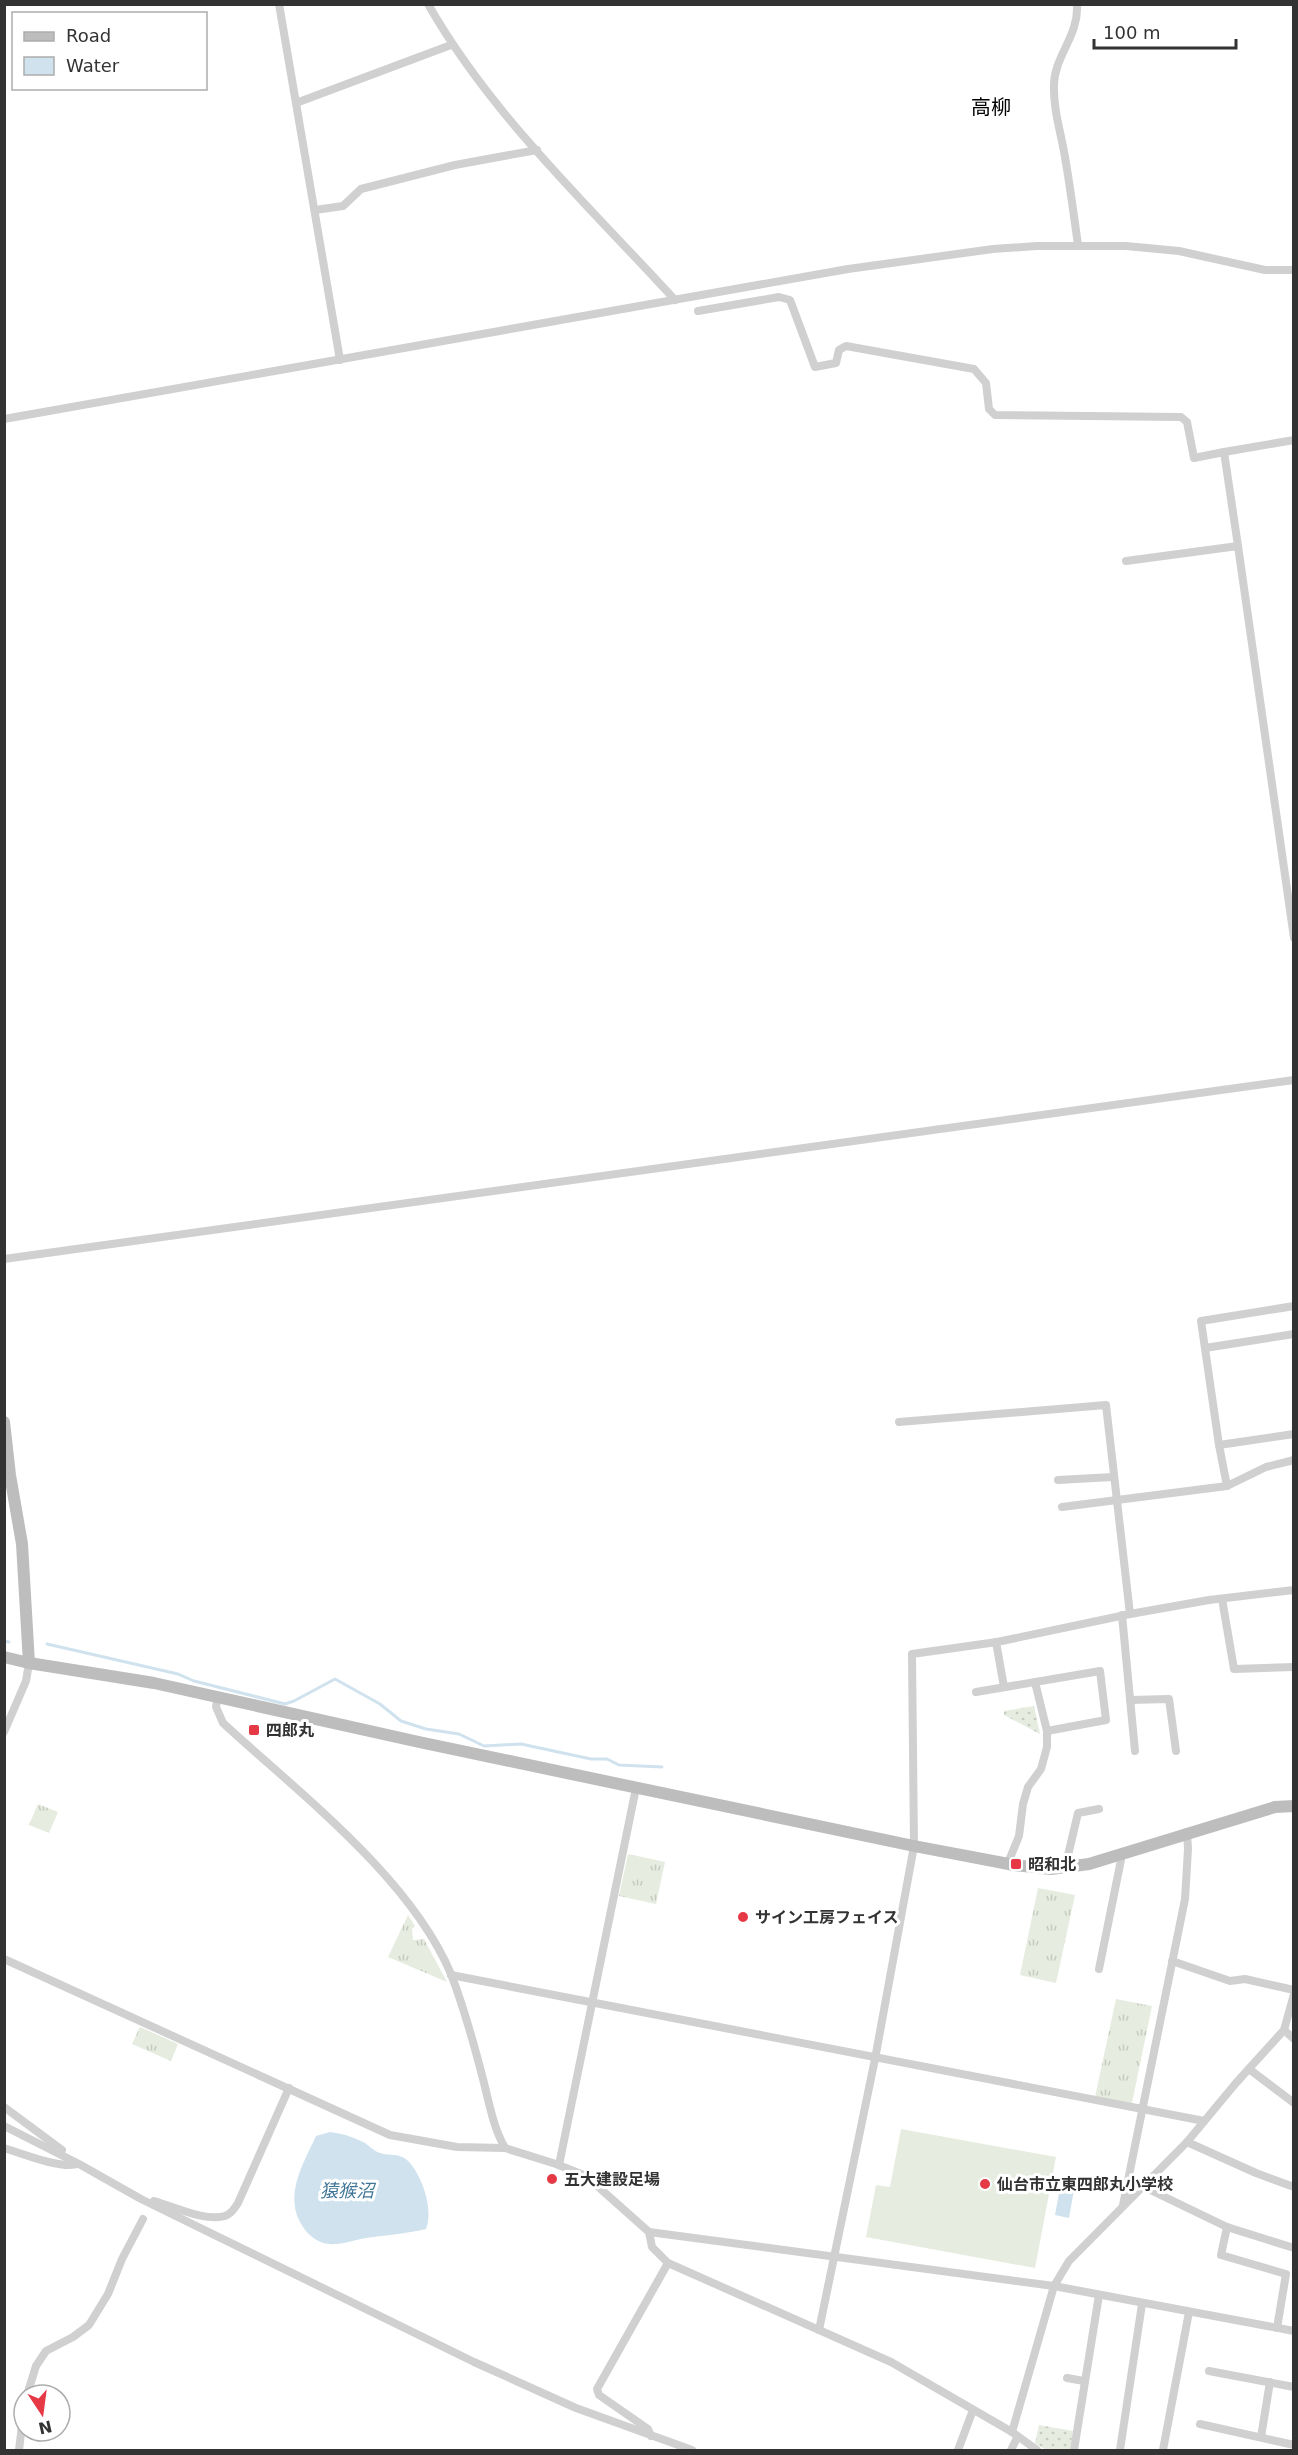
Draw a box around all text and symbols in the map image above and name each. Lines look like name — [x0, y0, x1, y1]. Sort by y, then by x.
legend — [12, 12, 207, 90]
scale bar — [1094, 12, 1236, 50]
text: 100 m — [1103, 22, 1161, 43]
text: Road — [66, 25, 111, 46]
text: Water — [66, 55, 120, 76]
district label: 高柳 — [971, 95, 1011, 119]
place label: 四郎丸 — [266, 1721, 314, 1740]
marker: 四郎丸 — [247, 1723, 261, 1737]
place label: 昭和北 — [1028, 1855, 1076, 1874]
marker: 昭和北 — [1009, 1857, 1023, 1871]
place label: サイン工房フェイス — [755, 1908, 899, 1927]
marker: サイン工房フェイス — [736, 1910, 750, 1924]
place label: 五大建設足場 — [564, 2170, 660, 2189]
marker: 五大建設足場 — [545, 2172, 559, 2186]
place label: 仙台市立東四郎丸小学校 — [996, 2175, 1173, 2194]
marker: 仙台市立東四郎丸小学校 — [978, 2177, 992, 2191]
water label: 猿猴沼 — [320, 2180, 377, 2201]
north arrow — [12, 2383, 72, 2443]
text: N — [37, 2416, 54, 2438]

